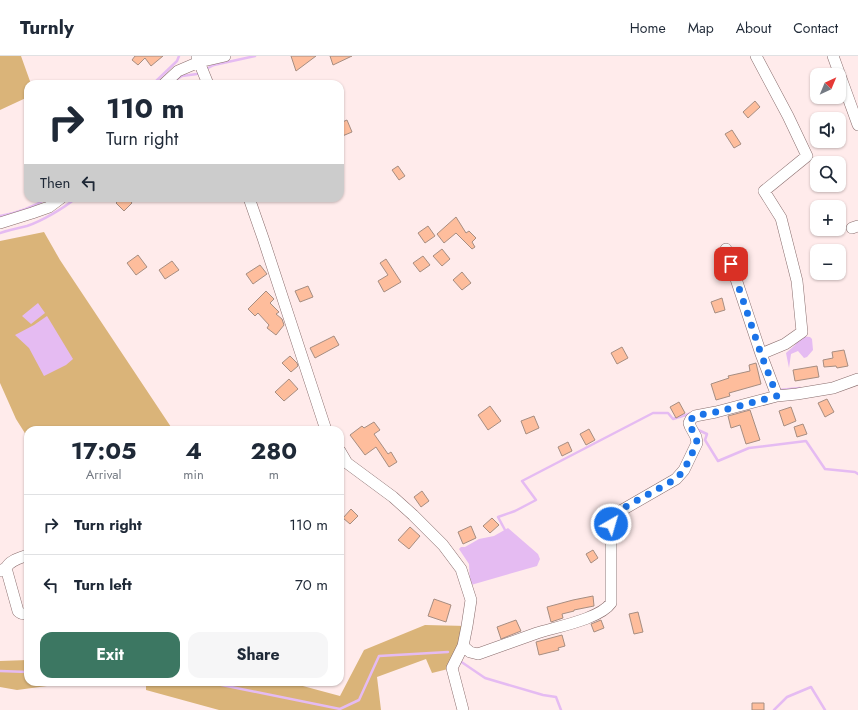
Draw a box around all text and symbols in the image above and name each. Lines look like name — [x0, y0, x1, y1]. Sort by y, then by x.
text: Turnly — [20, 14, 74, 41]
text: Home — [630, 18, 666, 38]
text: Map — [688, 18, 714, 38]
text: About — [736, 18, 771, 38]
text: Contact — [793, 18, 838, 38]
north arrow — [810, 68, 846, 104]
map controls — [810, 68, 846, 280]
text: 110 m — [106, 88, 184, 129]
icon: right — [40, 96, 92, 148]
button: sound — [810, 112, 846, 148]
text: Turn right — [106, 126, 178, 152]
button: search — [810, 156, 846, 192]
text: Then — [40, 172, 70, 194]
icon: left — [78, 172, 100, 194]
button: + — [810, 200, 846, 236]
button: − — [810, 244, 846, 280]
pin — [714, 247, 748, 281]
icon: arrive — [720, 253, 742, 275]
text: 17:05 — [71, 433, 137, 468]
text: 4 — [185, 433, 202, 468]
text: 280 — [251, 433, 297, 468]
text: Arrival — [86, 465, 122, 484]
text: min — [183, 465, 204, 484]
text: m — [269, 465, 279, 484]
position arrow — [590, 503, 632, 545]
icon: right — [40, 514, 62, 536]
text: Turn right — [74, 514, 142, 536]
text: 110 m — [289, 514, 328, 536]
icon: left — [40, 574, 62, 596]
text: Turn left — [74, 574, 132, 596]
text: 70 m — [295, 574, 328, 596]
button: Exit — [40, 632, 180, 678]
button: Share — [188, 632, 328, 678]

